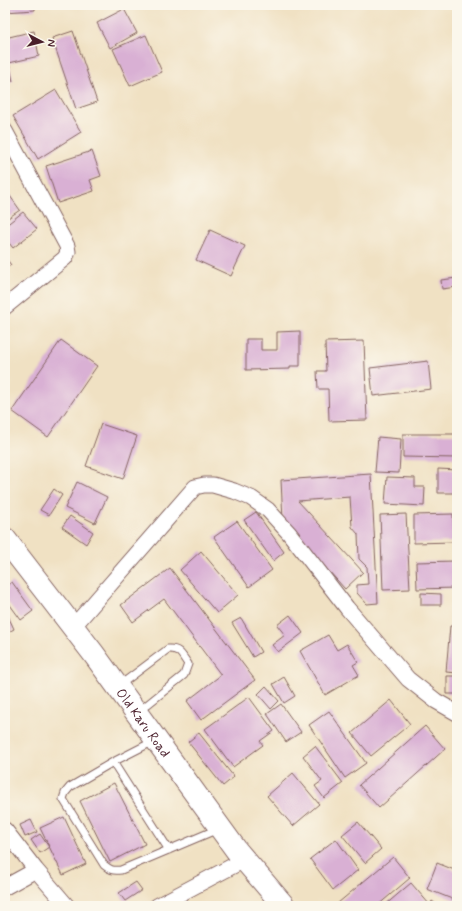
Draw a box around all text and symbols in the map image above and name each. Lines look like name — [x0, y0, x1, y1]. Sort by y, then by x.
north arrow — [22, 22, 62, 62]
text: N — [44, 39, 58, 48]
street label: Old Karu Road — [112, 685, 174, 761]

